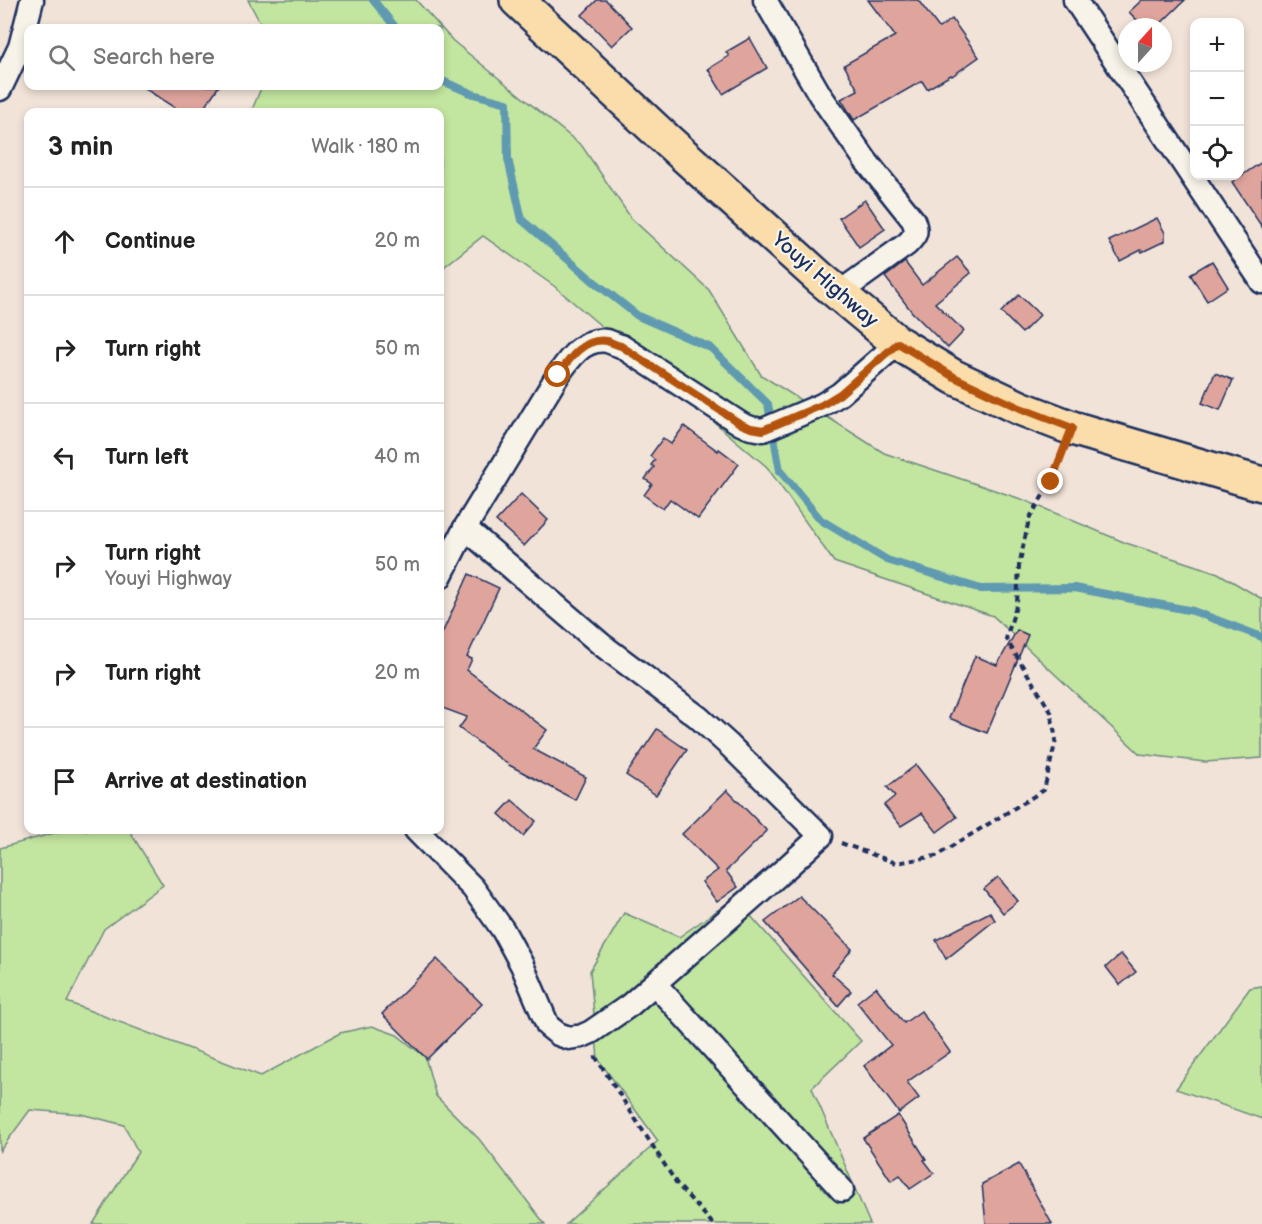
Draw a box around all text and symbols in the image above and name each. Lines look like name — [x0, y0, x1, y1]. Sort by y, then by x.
north arrow — [1118, 18, 1172, 72]
map controls — [1190, 18, 1244, 180]
button: + — [1190, 18, 1244, 72]
search box — [24, 24, 444, 90]
icon: search — [45, 41, 78, 74]
text: Search here — [93, 44, 215, 71]
button: − — [1190, 72, 1244, 126]
button: locate — [1190, 126, 1244, 180]
text: 3 min — [48, 132, 113, 163]
text: Walk · 180 m — [311, 135, 420, 159]
icon: ahead — [48, 225, 81, 258]
street label: Youyi Highway — [766, 226, 884, 333]
text: Continue — [105, 228, 195, 255]
text: 20 m — [375, 229, 420, 253]
icon: right — [48, 333, 81, 366]
text: Turn right — [105, 336, 201, 363]
text: 50 m — [375, 337, 420, 361]
route start — [544, 361, 570, 387]
icon: left — [48, 441, 81, 474]
text: Turn left — [105, 444, 189, 471]
text: 40 m — [374, 445, 420, 469]
route end — [1037, 468, 1063, 494]
text: Turn right — [105, 540, 201, 567]
icon: right — [48, 549, 81, 582]
text: 50 m — [375, 553, 420, 577]
text: Youyi Highway — [105, 567, 232, 591]
icon: right — [48, 657, 81, 690]
text: Turn right — [105, 660, 201, 687]
text: 20 m — [375, 661, 420, 685]
icon: arrive — [48, 765, 81, 798]
text: Arrive at destination — [105, 768, 307, 795]

